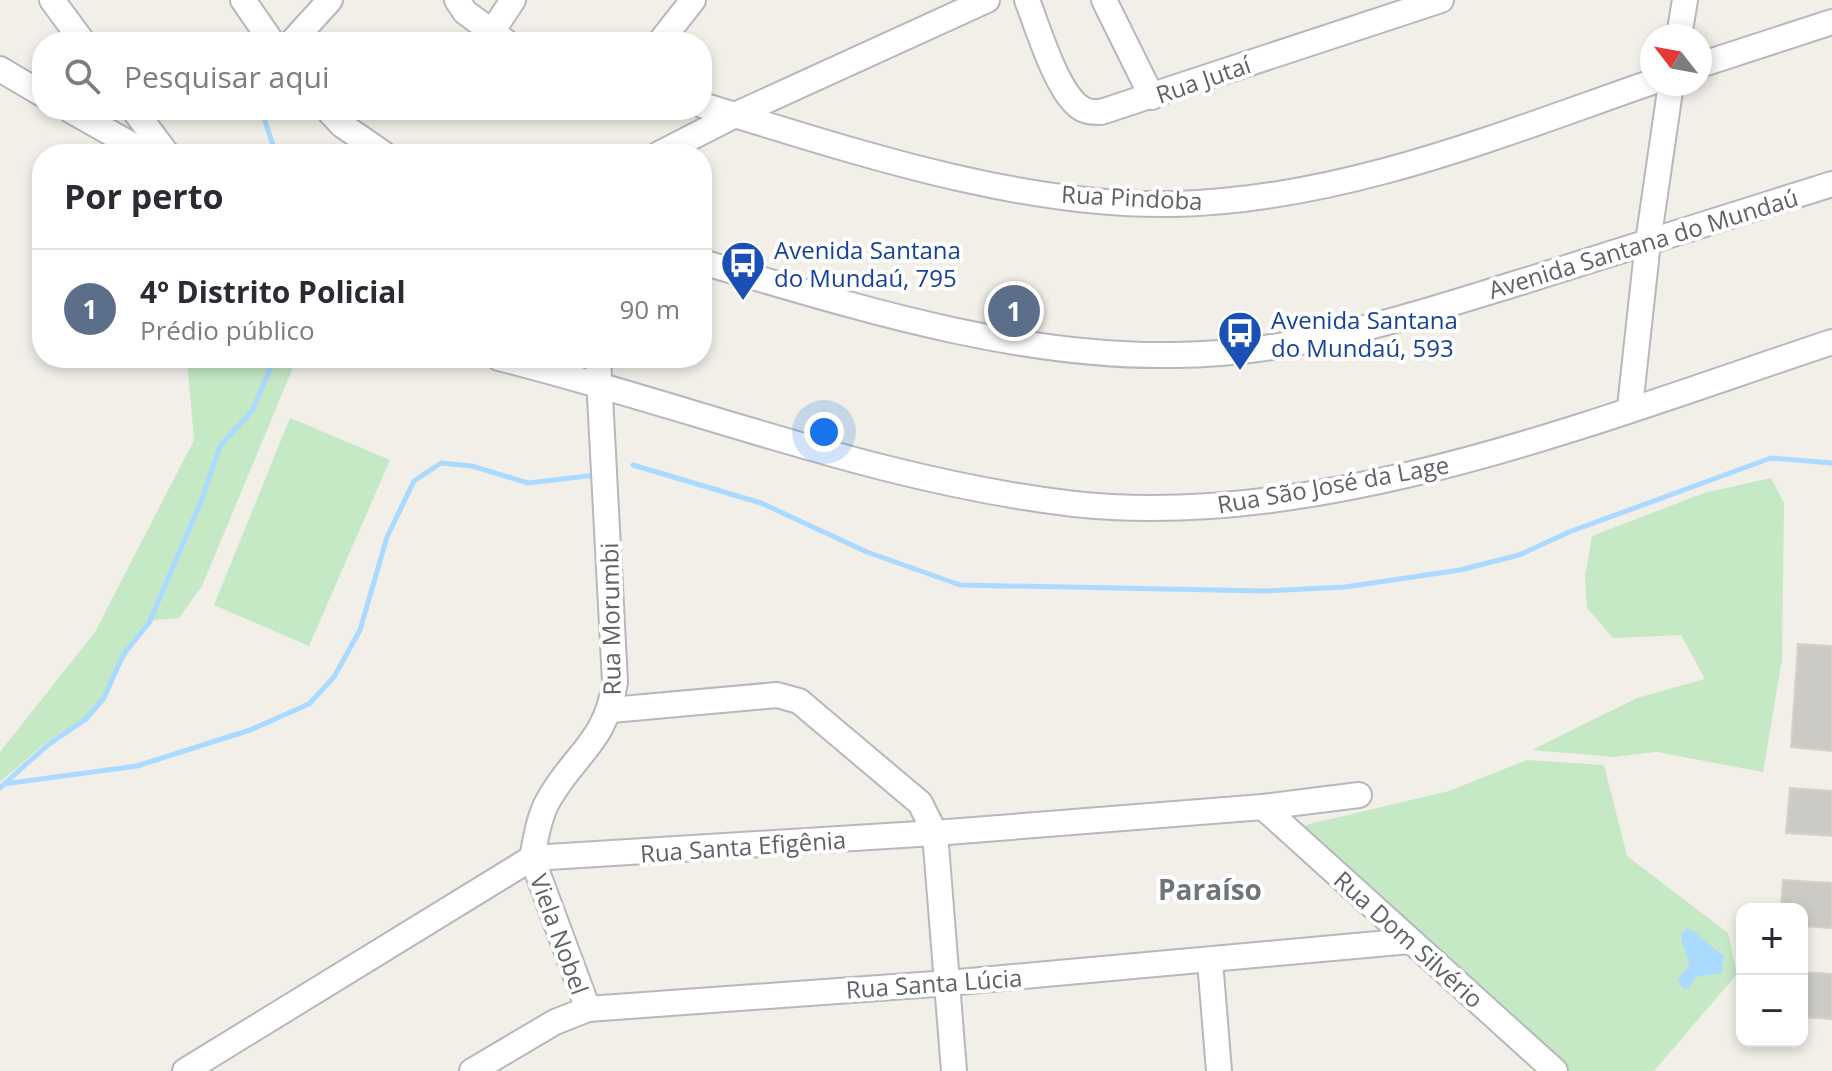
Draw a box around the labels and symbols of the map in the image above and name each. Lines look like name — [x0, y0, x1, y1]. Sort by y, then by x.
north arrow — [1640, 24, 1712, 96]
street label: Rua Jutaí — [1151, 47, 1256, 111]
street label: Rua Pindoba — [1060, 177, 1204, 217]
street label: Avenida Santana do Mundaú — [1484, 180, 1802, 306]
place label: Avenida Santana do Mundaú, 795 — [774, 233, 961, 294]
bus stop icon: Avenida Santana do Mundaú, 795 — [719, 239, 767, 302]
pin: 1 — [988, 281, 1040, 341]
place label: Avenida Santana do Mundaú, 593 — [1271, 303, 1458, 364]
bus stop icon: Avenida Santana do Mundaú, 593 — [1216, 309, 1264, 372]
your location — [804, 412, 844, 452]
street label: Rua São José da Lage — [1214, 447, 1452, 521]
street label: Rua Morumbi — [592, 542, 628, 696]
street label: Rua Santa Efigênia — [639, 822, 847, 870]
street label: Rua Dom Silvério — [1327, 863, 1491, 1015]
street label: Viela Nobel — [523, 869, 597, 999]
district label: Paraíso — [1158, 870, 1262, 908]
street label: Rua Santa Lúcia — [845, 960, 1023, 1006]

